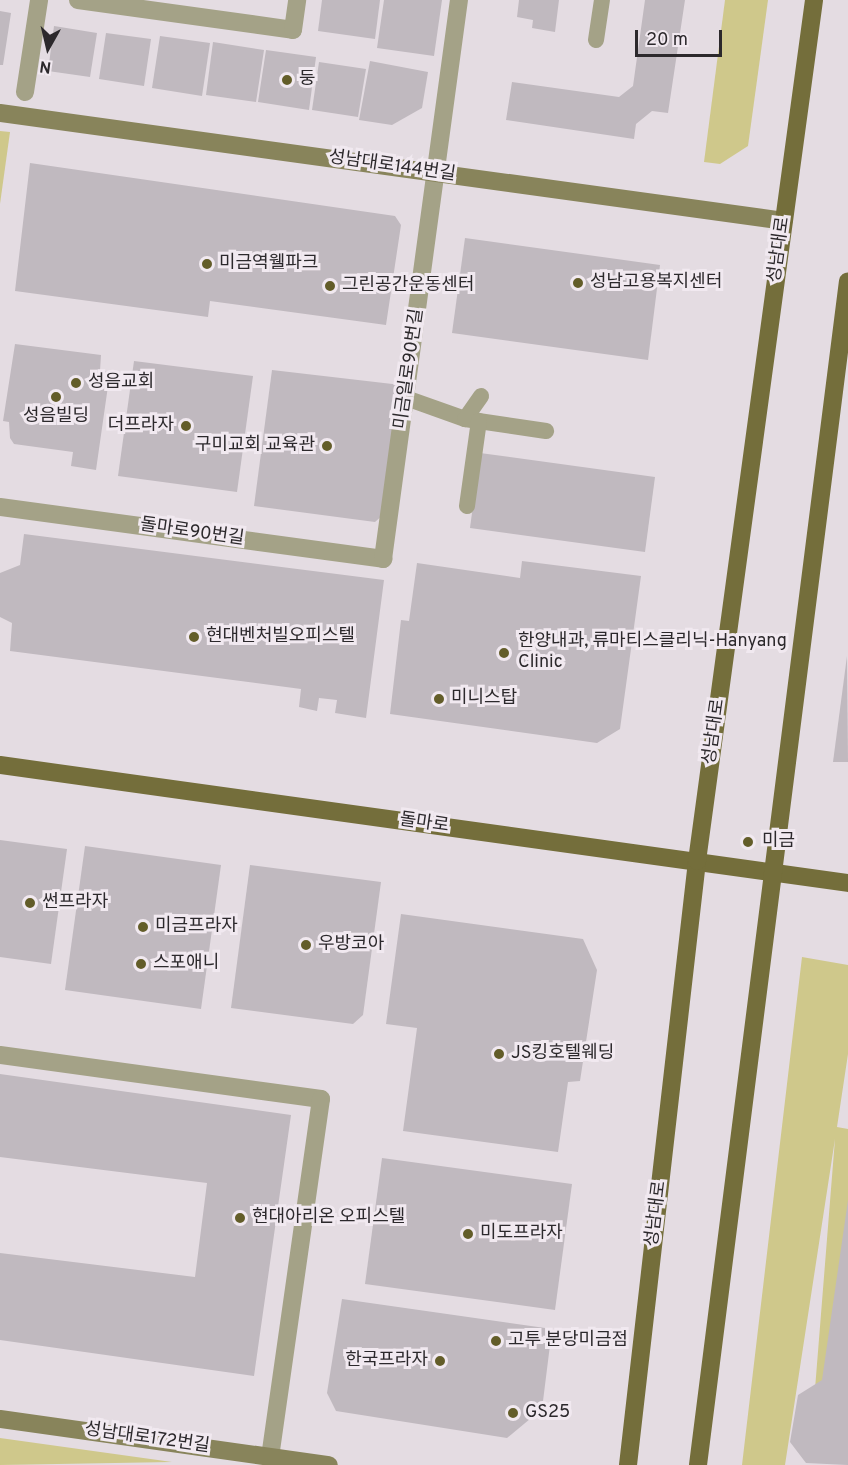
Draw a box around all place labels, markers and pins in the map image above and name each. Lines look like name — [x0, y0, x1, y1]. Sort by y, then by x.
place label: 둥 — [299, 69, 316, 91]
marker: 둥 — [280, 73, 294, 87]
place label: 미금역웰파크 — [219, 253, 318, 275]
marker: 미금역웰파크 — [200, 257, 214, 271]
place label: 성남고용복지센터 — [590, 272, 722, 294]
place label: 그린공간운동센터 — [342, 275, 474, 297]
marker: 성남고용복지센터 — [571, 276, 585, 290]
marker: 그린공간운동센터 — [323, 279, 337, 293]
place label: 성음교회 — [88, 372, 154, 394]
marker: 성음교회 — [69, 376, 83, 390]
marker: 성음빌딩 — [49, 390, 63, 404]
place label: 성음빌딩 — [23, 406, 89, 428]
place label: 더프라자 — [108, 415, 174, 437]
marker: 더프라자 — [179, 419, 193, 433]
place label: 구미교회 교육관 — [195, 435, 315, 457]
marker: 구미교회 교육관 — [320, 439, 334, 453]
place label: 현대벤처빌오피스텔 — [206, 626, 355, 648]
marker: 현대벤처빌오피스텔 — [187, 630, 201, 644]
place label: 한양내과, 류마티스클리닉-Hanyang Clinic — [518, 632, 787, 674]
marker: 한양내과, 류마티스클리닉-Hanyang Clinic — [495, 644, 513, 662]
place label: 미니스탑 — [451, 688, 517, 710]
marker: 미니스탑 — [432, 692, 446, 706]
place label: 미금 — [762, 831, 795, 853]
marker: 미금 — [739, 833, 757, 851]
place label: 썬프라자 — [42, 892, 108, 914]
marker: 썬프라자 — [23, 896, 37, 910]
place label: 미금프라자 — [155, 916, 238, 938]
marker: 미금프라자 — [136, 920, 150, 934]
place label: 우방코아 — [318, 934, 384, 956]
marker: 우방코아 — [299, 938, 313, 952]
place label: 스포애니 — [153, 953, 219, 975]
marker: 스포애니 — [134, 957, 148, 971]
place label: JS킹호텔웨딩 — [511, 1043, 614, 1065]
marker: JS킹호텔웨딩 — [492, 1047, 506, 1061]
place label: 현대아리온 오피스텔 — [252, 1207, 405, 1229]
marker: 현대아리온 오피스텔 — [233, 1211, 247, 1225]
place label: 미도프라자 — [480, 1223, 563, 1245]
marker: 미도프라자 — [461, 1227, 475, 1241]
place label: 고투 분당미금점 — [508, 1330, 628, 1352]
marker: 고투 분당미금점 — [489, 1334, 503, 1348]
place label: 한국프라자 — [345, 1350, 428, 1372]
marker: 한국프라자 — [433, 1354, 447, 1368]
place label: GS25 — [525, 1402, 570, 1424]
marker: GS25 — [506, 1406, 520, 1420]

